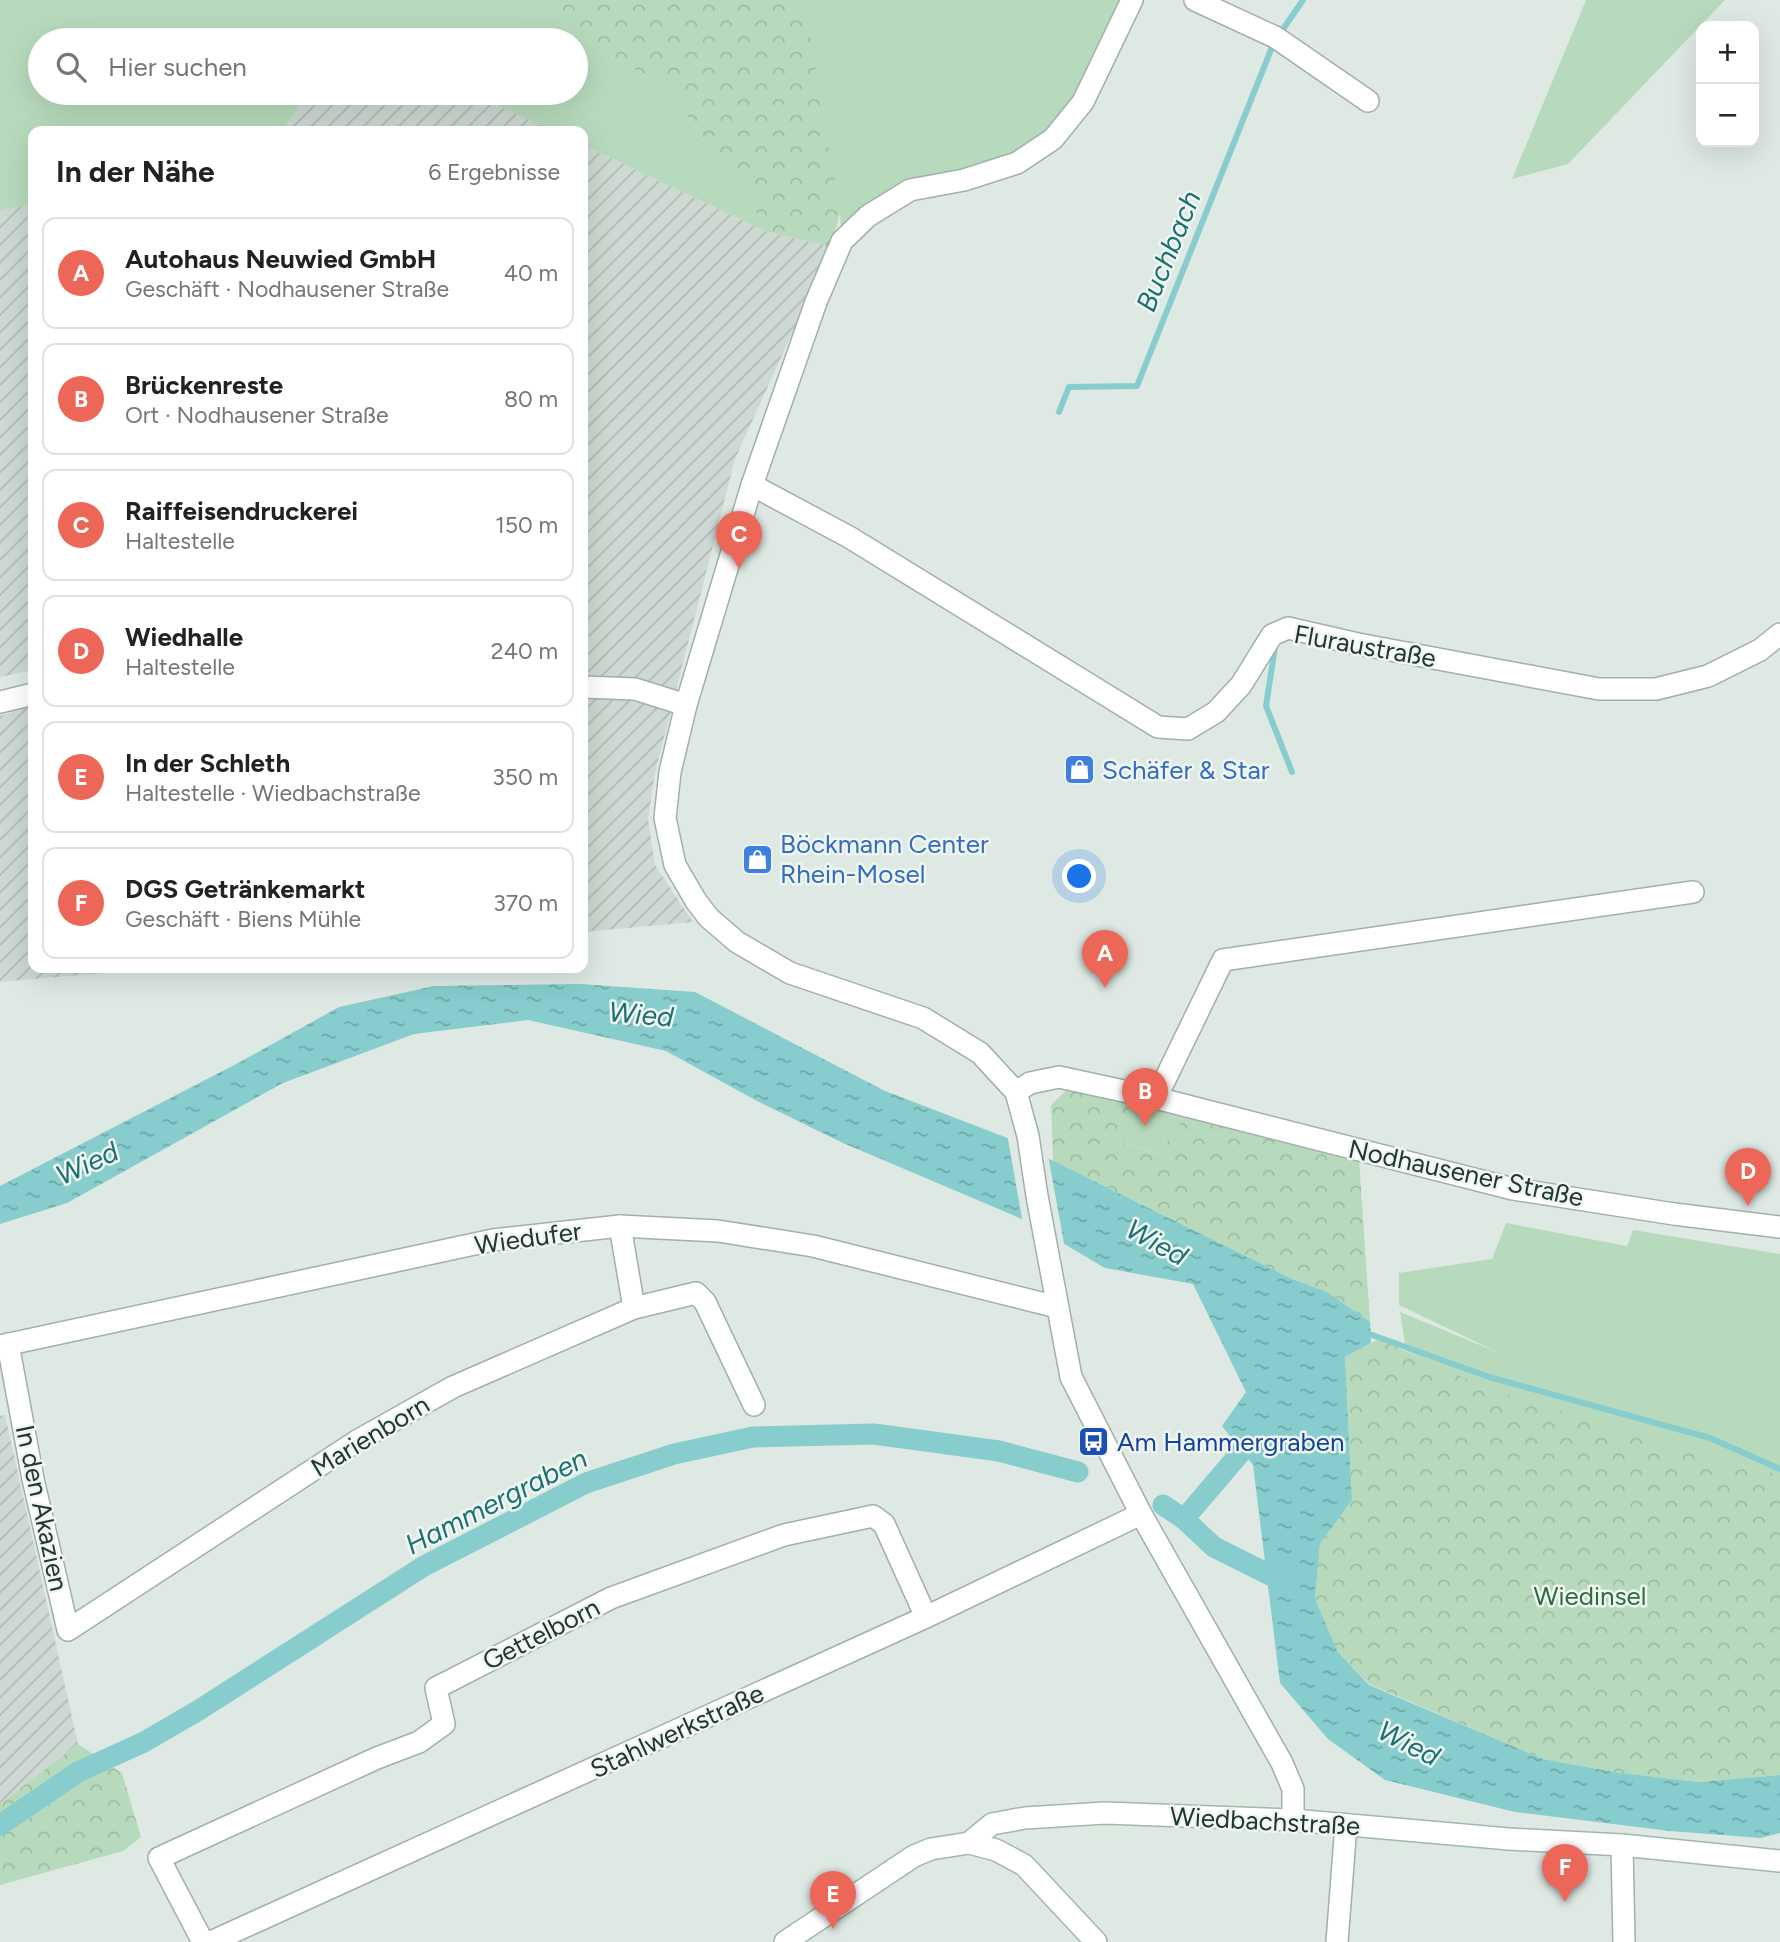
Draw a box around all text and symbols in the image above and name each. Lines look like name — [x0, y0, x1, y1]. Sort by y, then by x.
map controls — [1696, 21, 1759, 147]
button: + — [1696, 21, 1759, 84]
search box — [28, 28, 588, 105]
icon: search — [52, 48, 90, 86]
text: Hier suchen — [108, 51, 247, 83]
button: − — [1696, 84, 1759, 147]
text: In der Nähe — [56, 153, 215, 190]
text: 6 Ergebnisse — [428, 158, 560, 186]
water label: Buchbach — [1128, 186, 1208, 316]
text: Autohaus Neuwied GmbH — [125, 243, 436, 275]
text: A — [73, 259, 89, 287]
text: 40 m — [504, 259, 558, 287]
text: Geschäft · Nodhausener Straße — [125, 275, 449, 303]
text: Brückenreste — [125, 369, 283, 401]
text: B — [74, 385, 88, 413]
text: 80 m — [504, 385, 558, 413]
text: Ort · Nodhausener Straße — [125, 401, 389, 429]
text: Raiffeisendruckerei — [125, 495, 358, 527]
text: C — [73, 511, 89, 539]
text: 150 m — [495, 511, 558, 539]
pin: C — [716, 511, 762, 569]
text: Haltestelle — [125, 527, 235, 555]
street label: Fluraustraße — [1291, 618, 1439, 674]
text: Wiedhalle — [125, 621, 243, 653]
text: D — [73, 637, 89, 665]
text: 240 m — [491, 637, 558, 665]
text: Haltestelle — [125, 653, 235, 681]
text: In der Schleth — [125, 747, 290, 779]
shop icon: Schäfer & Star — [1062, 753, 1096, 787]
place label: Schäfer & Star — [1102, 754, 1270, 786]
text: E — [74, 763, 88, 791]
text: 350 m — [492, 763, 558, 791]
text: Haltestelle · Wiedbachstraße — [125, 779, 420, 807]
place label: Böckmann Center Rhein-Mosel — [780, 828, 989, 890]
shop icon: Böckmann Center Rhein-Mosel — [740, 842, 774, 876]
your location — [1062, 859, 1096, 893]
text: DGS Getränkemarkt — [125, 873, 366, 905]
text: F — [75, 889, 87, 917]
text: 370 m — [493, 889, 558, 917]
text: Geschäft · Biens Mühle — [125, 905, 361, 933]
pin: A — [1082, 930, 1128, 988]
water label: Wied — [607, 994, 675, 1034]
pin: B — [1122, 1068, 1168, 1126]
street label: Nodhausener Straße — [1345, 1132, 1587, 1214]
water label: Wied — [50, 1134, 124, 1192]
pin: D — [1725, 1148, 1771, 1206]
water label: Wied — [1120, 1211, 1194, 1273]
street label: Wiedufer — [473, 1215, 584, 1261]
street label: Marienborn — [305, 1388, 435, 1484]
street label: In den Akazien — [9, 1422, 75, 1594]
bus stop icon: Am Hammergraben — [1077, 1425, 1111, 1459]
place label: Am Hammergraben — [1117, 1426, 1344, 1458]
water label: Hammergraben — [399, 1441, 593, 1561]
park label: Wiedinsel — [1534, 1580, 1647, 1612]
street label: Gettelborn — [477, 1591, 605, 1677]
street label: Stahlwerkstraße — [585, 1677, 769, 1785]
water label: Wied — [1372, 1713, 1446, 1773]
street label: Wiedbachstraße — [1169, 1800, 1361, 1842]
pin: F — [1542, 1844, 1588, 1902]
pin: E — [810, 1871, 856, 1929]

